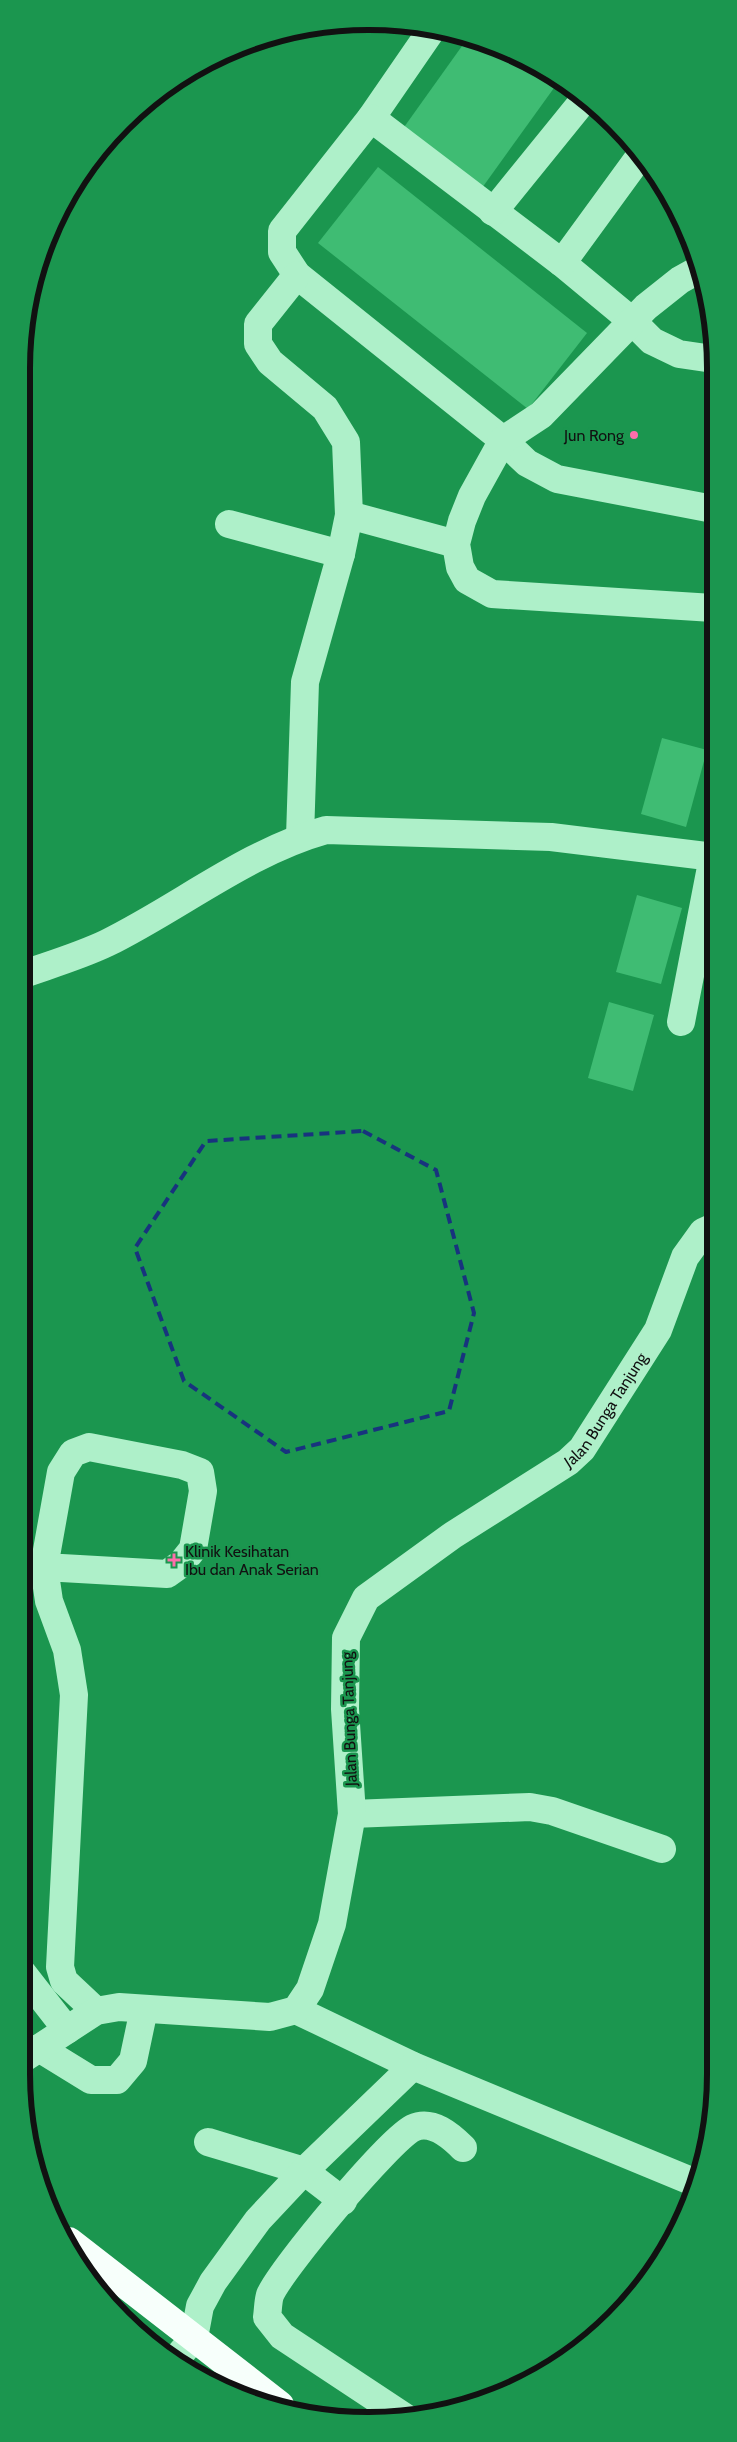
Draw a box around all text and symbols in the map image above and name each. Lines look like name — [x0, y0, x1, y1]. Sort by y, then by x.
place label: Jun Rong — [563, 426, 625, 445]
marker: Jun Rong — [628, 429, 640, 441]
street label: Jalan Bunga Tanjung — [560, 1348, 651, 1472]
place label: Klinik Kesihatan Ibu dan Anak Serian — [185, 1542, 319, 1579]
marker: Klinik Kesihatan Ibu dan Anak Serian — [167, 1553, 181, 1567]
street label: Jalan Bunga Tanjung — [337, 1650, 361, 1788]

